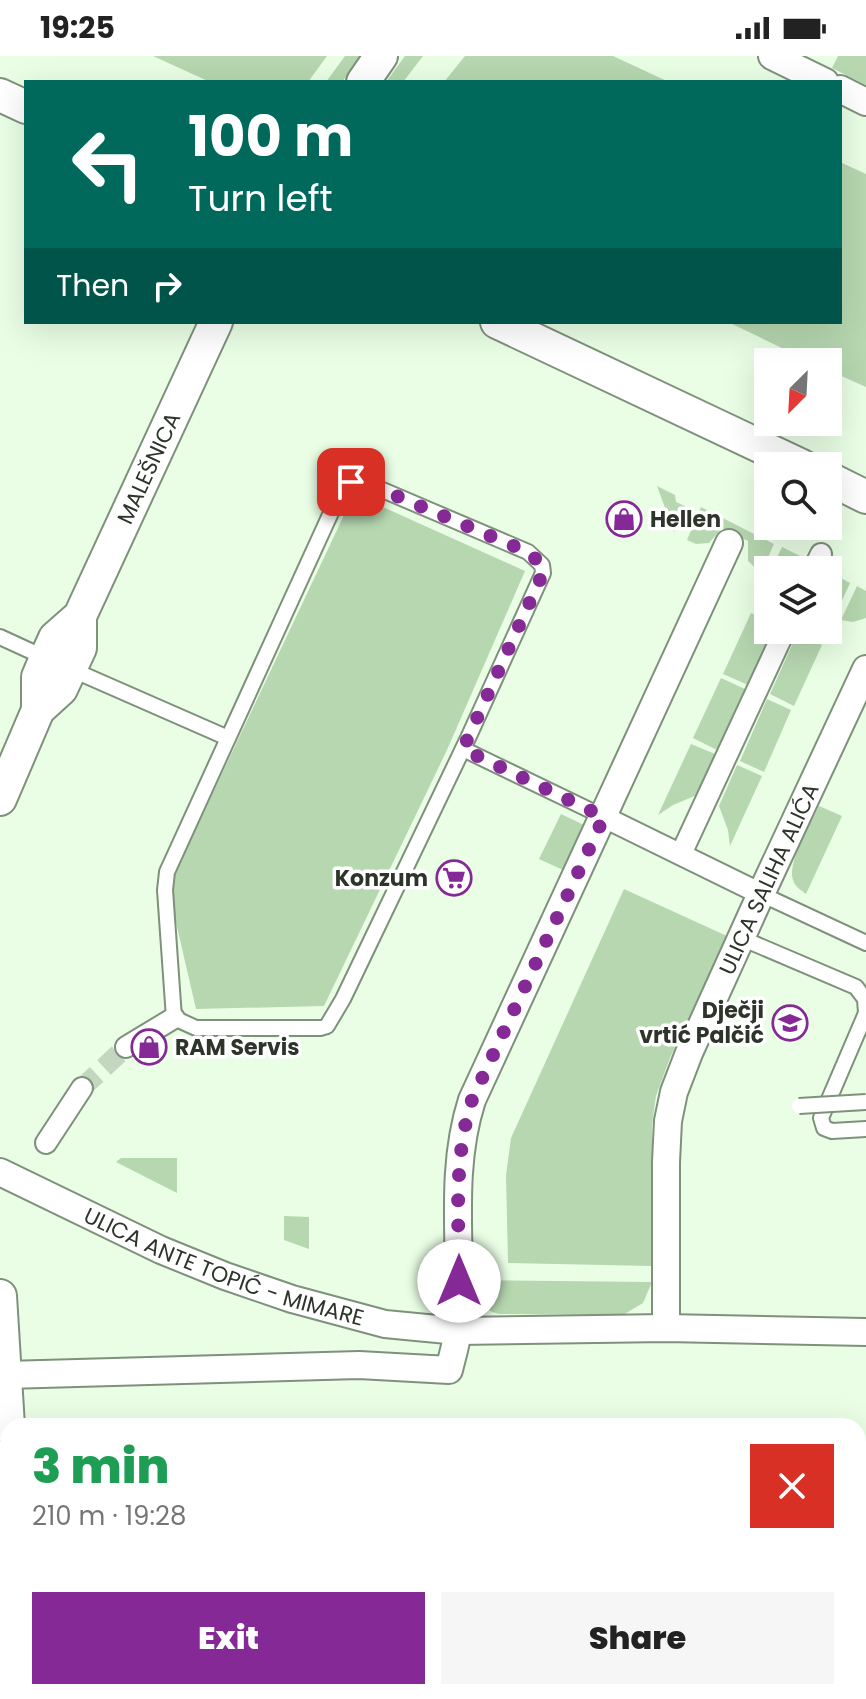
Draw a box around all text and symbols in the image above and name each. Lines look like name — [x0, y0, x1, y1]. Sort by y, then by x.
text: 19:25 — [40, 6, 115, 49]
text: 100 m — [188, 97, 353, 176]
icon: left — [56, 112, 160, 216]
text: Turn left — [188, 173, 333, 224]
text: Then — [56, 264, 129, 307]
icon: right — [145, 264, 189, 308]
north arrow — [754, 348, 842, 436]
map controls — [754, 348, 842, 644]
street label: MALEŠNICA — [109, 407, 188, 529]
pin — [317, 448, 385, 516]
button: search — [754, 452, 842, 540]
icon: arrive — [329, 460, 373, 504]
shop icon: Hellen — [605, 500, 643, 538]
place label: Hellen — [650, 504, 721, 535]
button: layers — [754, 556, 842, 644]
street label: ULICA SALIHA ALIĆA — [711, 778, 826, 979]
supermarket icon: Konzum — [435, 859, 473, 897]
place label: Konzum — [335, 863, 428, 894]
place label: Dječji vrtić Palčić — [639, 995, 764, 1051]
school or university icon: Dječji vrtić Palčić — [771, 1004, 809, 1042]
shop icon: RAM Servis — [130, 1028, 168, 1066]
place label: RAM Servis — [175, 1032, 299, 1063]
street label: ULICA ANTE TOPIĆ - MIMARE — [79, 1199, 368, 1333]
position arrow — [417, 1239, 501, 1323]
text: 3 min — [32, 1433, 169, 1500]
button: close — [750, 1444, 834, 1528]
text: 210 m · 19:28 — [32, 1498, 186, 1534]
button: Exit — [32, 1592, 425, 1684]
button: Share — [441, 1592, 834, 1684]

